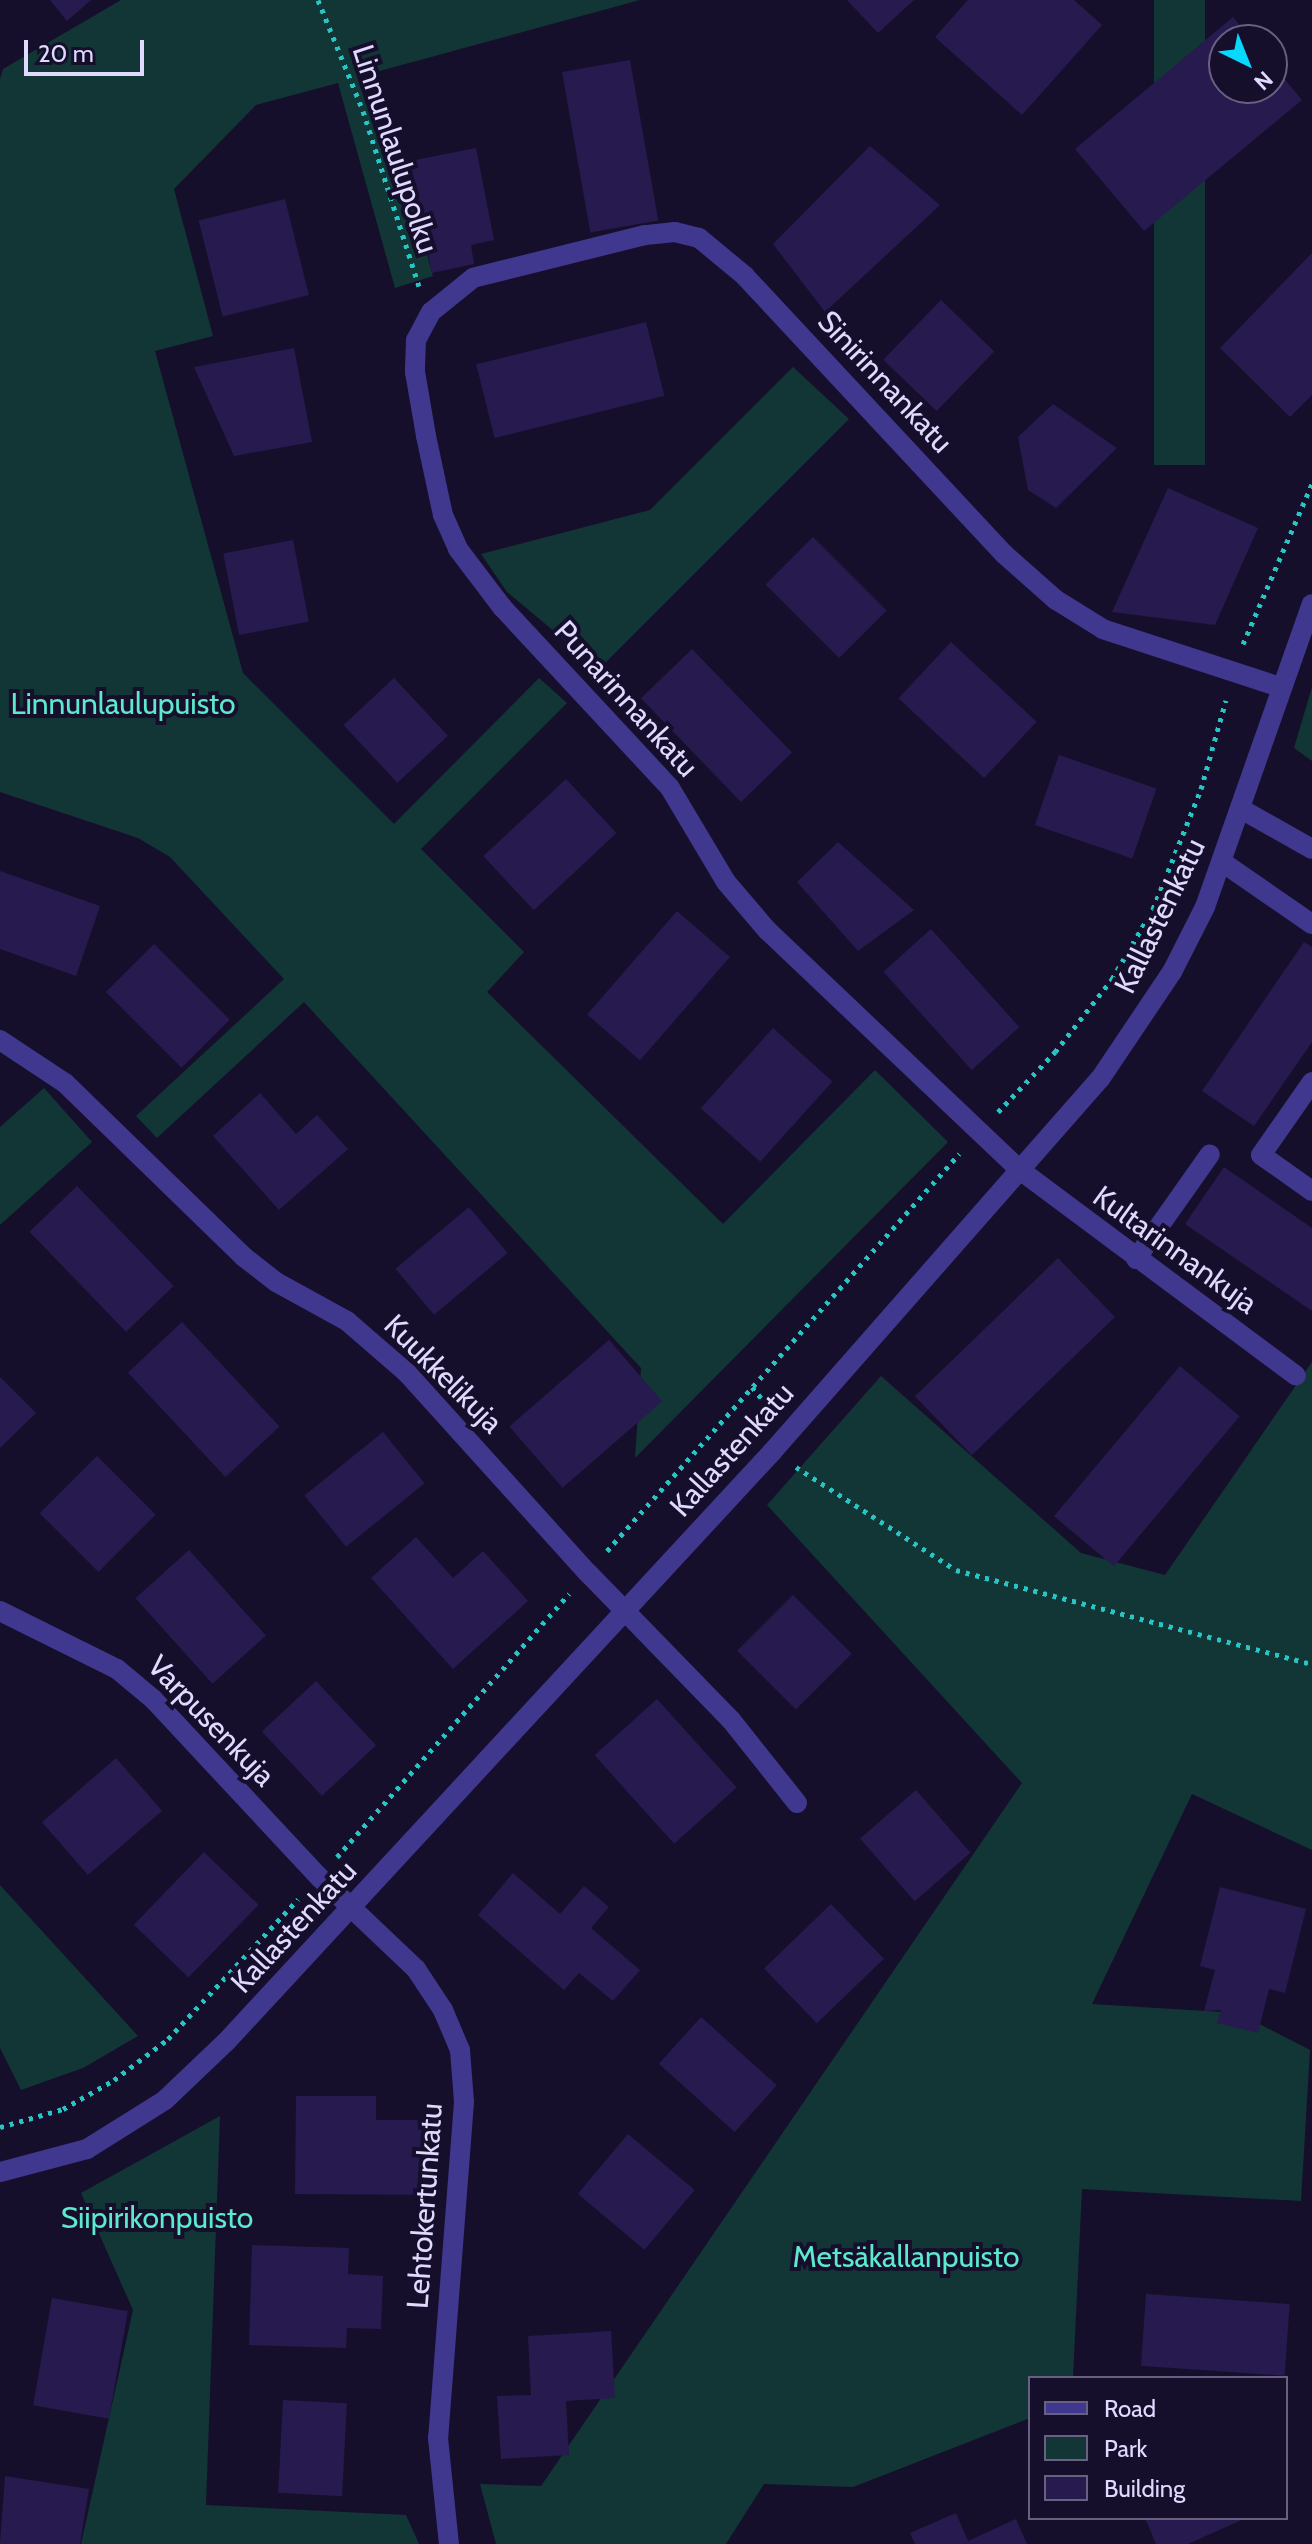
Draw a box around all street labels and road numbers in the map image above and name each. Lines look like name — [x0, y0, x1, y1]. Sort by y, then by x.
street label: Linnunlaulupolku — [344, 40, 446, 258]
street label: Sinirinnankatu — [810, 304, 960, 460]
street label: Punarinnankatu — [546, 614, 706, 784]
street label: Kallastenkatu — [1107, 833, 1213, 999]
street label: Kultarinnankuja — [1086, 1178, 1264, 1322]
street label: Kuukkelikuja — [376, 1307, 510, 1441]
street label: Kallastenkatu — [663, 1376, 801, 1524]
street label: Varpusenkuja — [140, 1648, 282, 1794]
street label: Kallastenkatu — [224, 1853, 364, 2001]
street label: Lehtokertunkatu — [400, 2102, 450, 2310]

